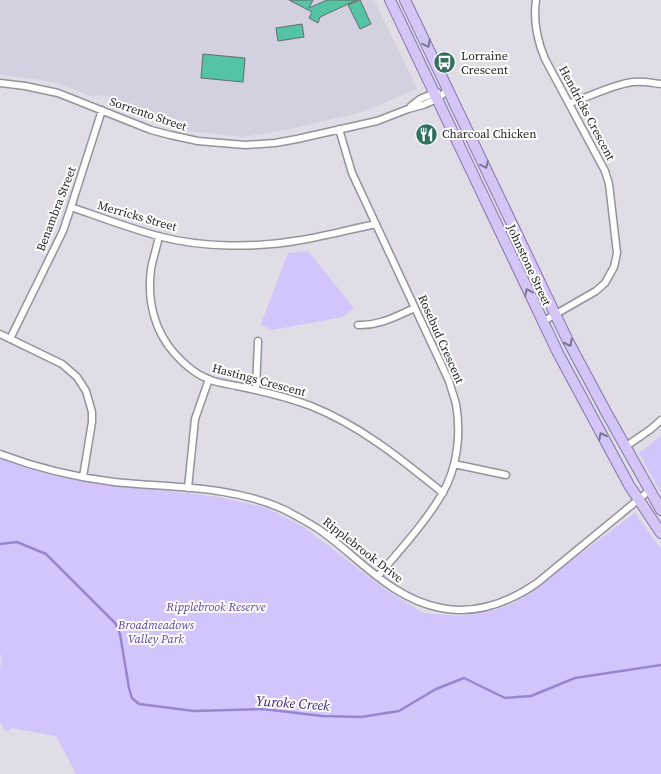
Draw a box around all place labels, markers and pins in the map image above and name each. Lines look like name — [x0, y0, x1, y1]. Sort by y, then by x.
place label: Lorraine Crescent — [461, 48, 508, 78]
bus stop icon: Lorraine Crescent — [433, 51, 457, 75]
restaurant icon: Charcoal Chicken — [414, 122, 438, 146]
place label: Charcoal Chicken — [442, 126, 537, 142]

